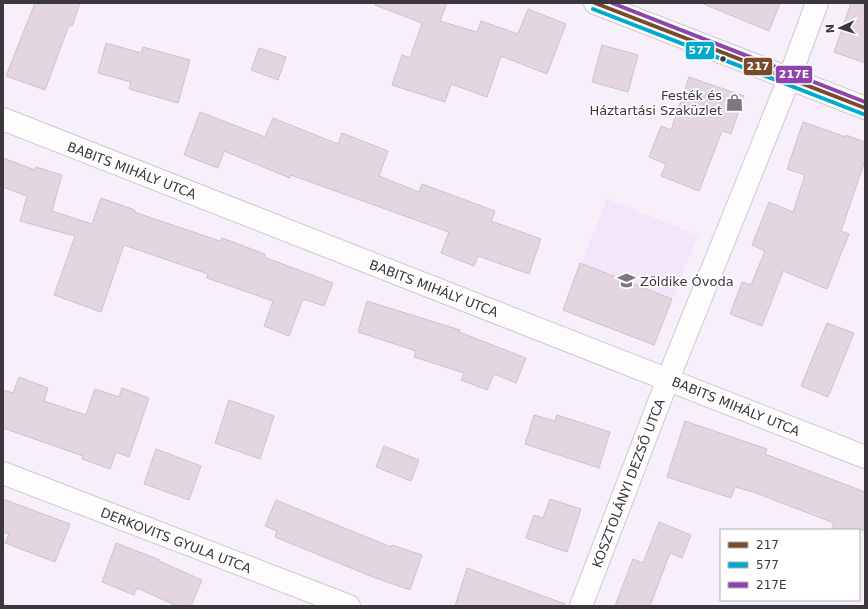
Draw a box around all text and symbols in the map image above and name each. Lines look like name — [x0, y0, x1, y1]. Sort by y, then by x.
north arrow — [820, 8, 860, 48]
text: N — [824, 24, 837, 34]
line badge: 577 — [685, 41, 715, 60]
text: 577 — [689, 44, 711, 57]
unlabelled marker — [718, 54, 728, 64]
line badge: 217 — [743, 57, 773, 76]
text: 217 — [747, 60, 769, 73]
line badge: 217E — [775, 65, 813, 84]
text: 217E — [779, 68, 809, 81]
place label: Festék és Háztartási Szaküzlet — [590, 88, 722, 118]
shop icon: Festék és Háztartási Szaküzlet — [725, 92, 745, 112]
street label: BABITS MIHÁLY UTCA — [65, 139, 198, 202]
street label: BABITS MIHÁLY UTCA — [367, 257, 500, 320]
school or university icon: Zöldike Óvoda — [617, 271, 637, 291]
place label: Zöldike Óvoda — [640, 274, 734, 289]
street label: BABITS MIHÁLY UTCA — [670, 374, 802, 439]
street label: KOSZTOLÁNYI DEZSŐ UTCA — [589, 396, 668, 570]
street label: DERKOVITS GYULA UTCA — [98, 505, 253, 576]
legend — [720, 529, 860, 601]
text: 217 — [756, 538, 779, 552]
text: 577 — [756, 558, 779, 572]
text: 217E — [756, 578, 787, 592]

